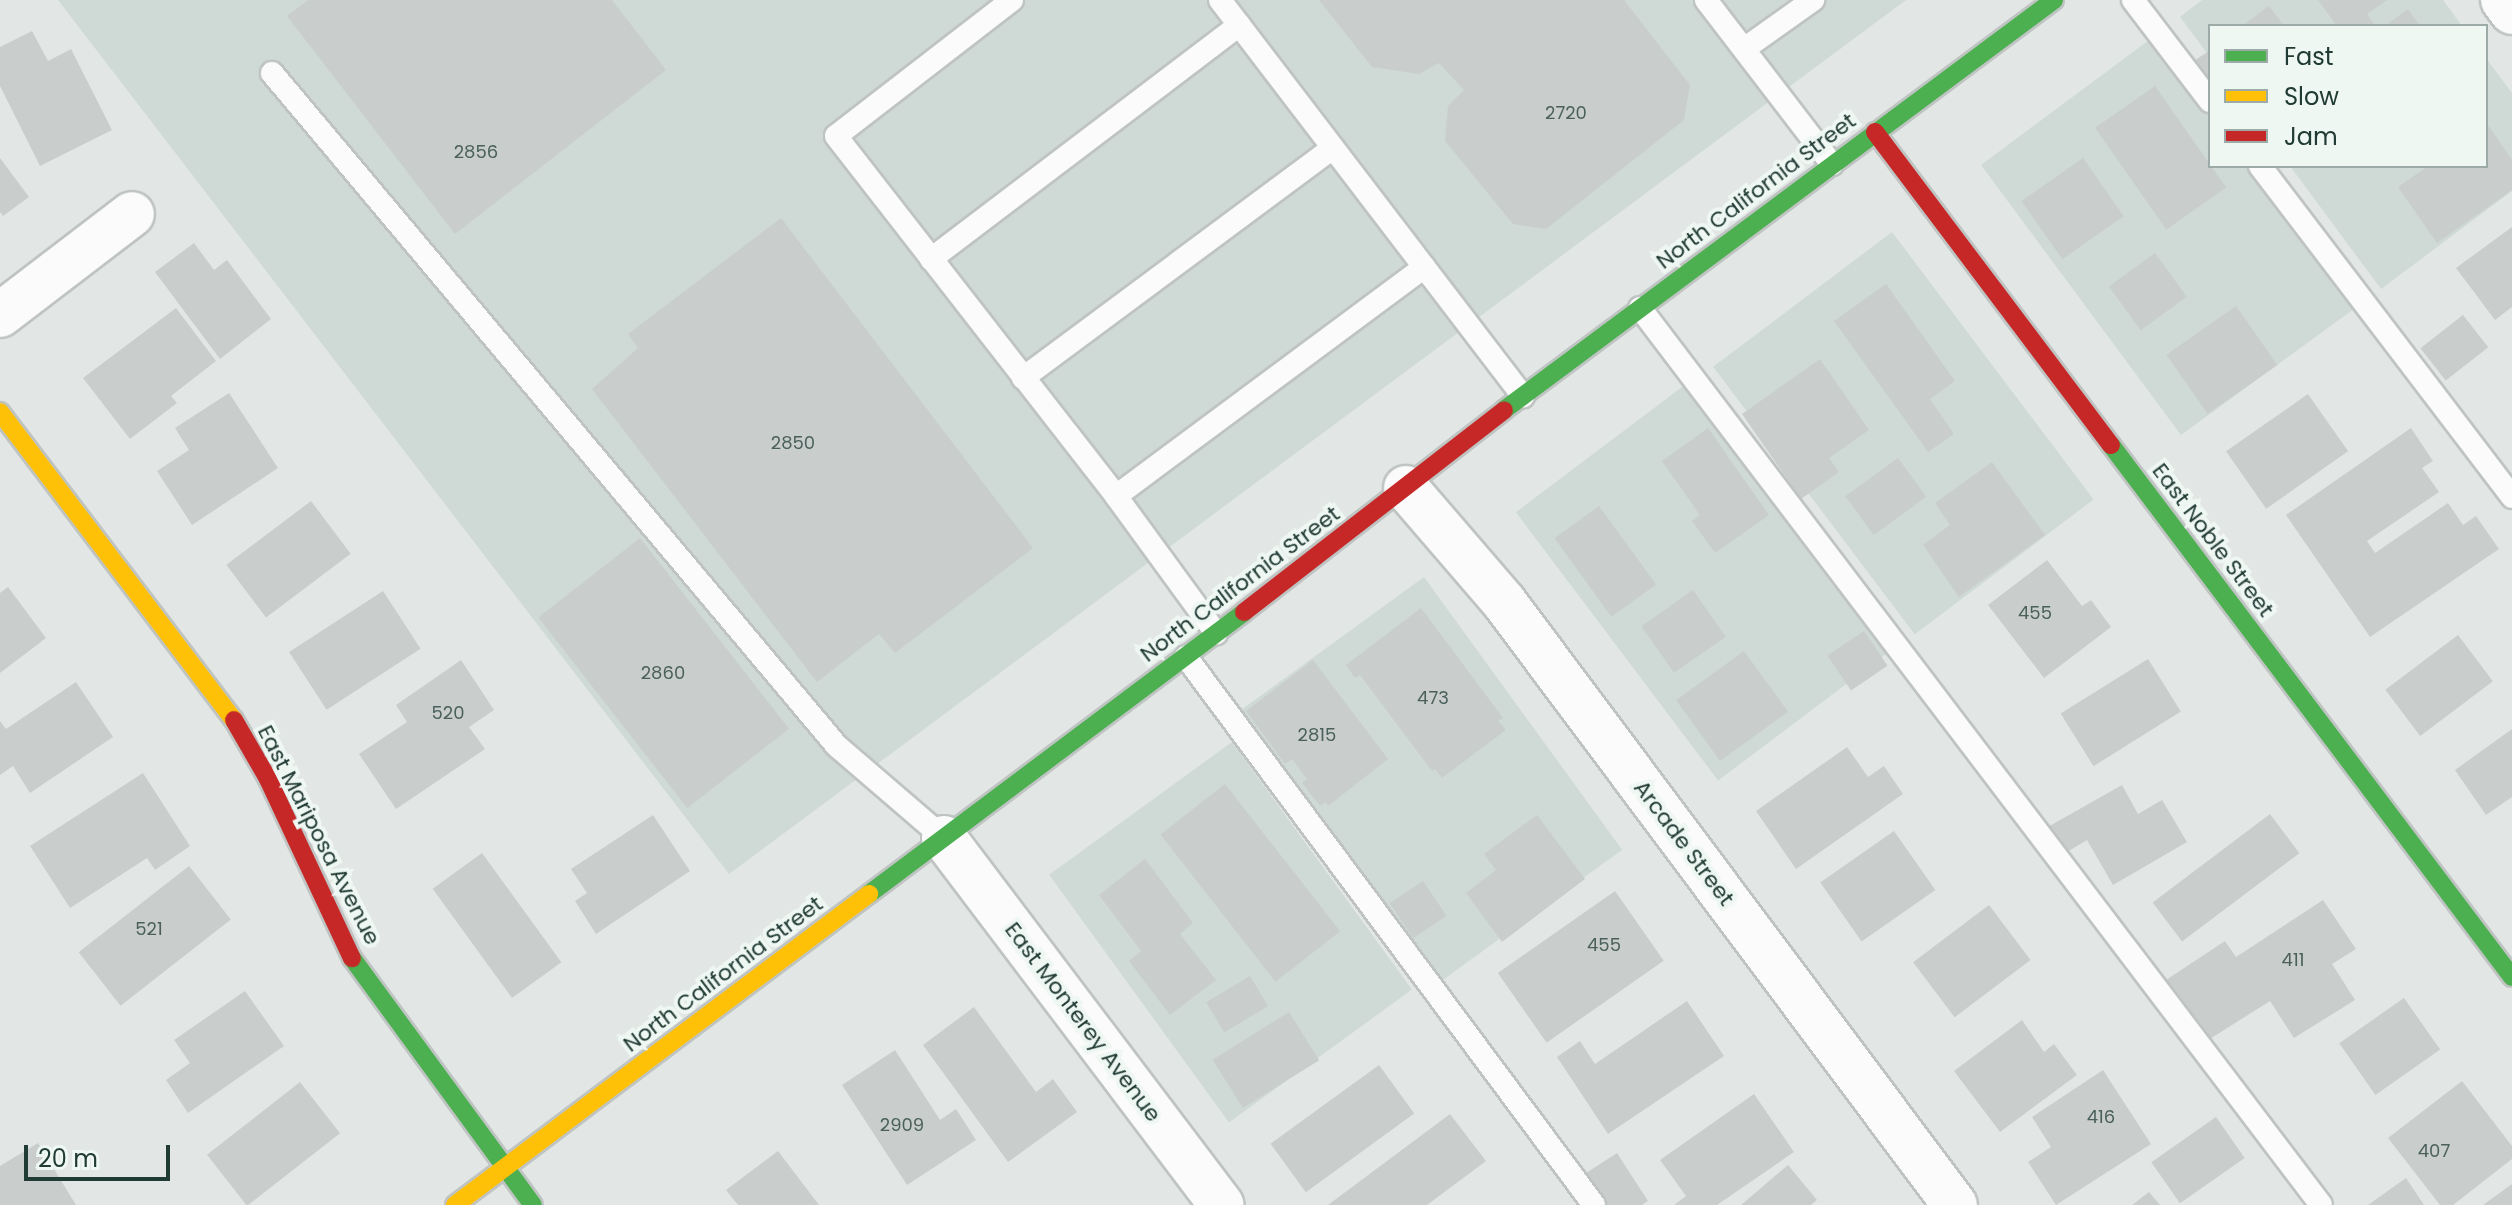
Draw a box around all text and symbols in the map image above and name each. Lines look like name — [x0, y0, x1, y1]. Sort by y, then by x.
legend — [2208, 24, 2488, 168]
text: Fast — [2284, 40, 2334, 73]
text: Slow — [2284, 80, 2339, 113]
house number: 2720 — [1545, 102, 1587, 124]
street label: North California Street — [1651, 107, 1861, 275]
text: Jam — [2284, 120, 2338, 153]
house number: 2856 — [454, 141, 498, 163]
house number: 2850 — [771, 432, 815, 454]
street label: East Noble Street — [2147, 458, 2279, 622]
street label: North California Street — [1135, 500, 1345, 668]
house number: 455 — [2018, 602, 2052, 624]
house number: 2860 — [641, 662, 685, 684]
house number: 473 — [1417, 687, 1449, 709]
house number: 520 — [432, 702, 464, 724]
street label: East Mariposa Avenue — [252, 721, 386, 949]
house number: 2815 — [1298, 724, 1336, 746]
street label: Arcade Street — [1628, 775, 1740, 911]
street label: North California Street — [618, 890, 828, 1058]
street label: East Monterey Avenue — [999, 917, 1167, 1127]
house number: 521 — [135, 918, 163, 940]
house number: 455 — [1587, 934, 1621, 956]
house number: 411 — [2282, 949, 2304, 971]
house number: 416 — [2087, 1106, 2115, 1128]
house number: 2909 — [880, 1114, 924, 1136]
scale bar — [28, 1129, 174, 1179]
house number: 407 — [2418, 1140, 2450, 1162]
text: 20 m — [38, 1142, 98, 1175]

